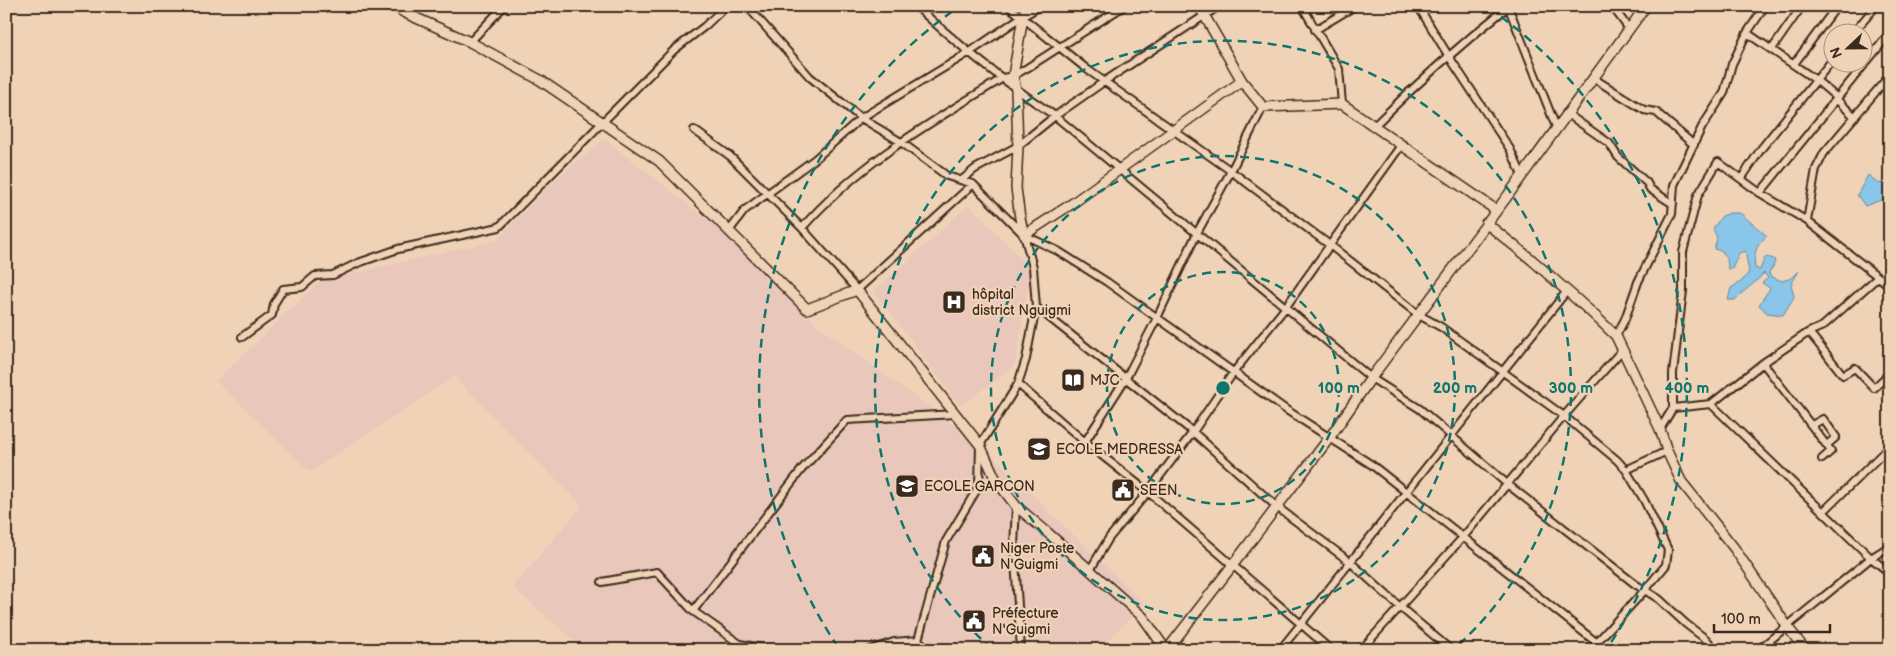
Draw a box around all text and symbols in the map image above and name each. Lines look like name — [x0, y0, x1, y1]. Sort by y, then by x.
north arrow — [1824, 22, 1874, 72]
text: N — [1827, 45, 1846, 61]
place label: hôpital district Nguigmi — [972, 286, 1071, 319]
hospital icon: hôpital district Nguigmi — [941, 289, 967, 315]
library icon: MJC — [1060, 367, 1086, 393]
place label: MJC — [1090, 372, 1119, 389]
centre of rings — [1214, 379, 1232, 397]
text: 100 m — [1318, 379, 1360, 398]
text: 200 m — [1433, 379, 1477, 398]
text: 300 m — [1549, 379, 1593, 398]
text: 400 m — [1665, 379, 1709, 398]
school or university icon: ECOLE MEDRESSA — [1026, 436, 1052, 462]
place label: ECOLE MEDRESSA — [1056, 441, 1183, 458]
school or university icon: ECOLE GARCON — [894, 473, 920, 499]
public building icon: SEEN — [1110, 477, 1136, 503]
place label: ECOLE GARCON — [924, 478, 1035, 495]
place label: SEEN — [1140, 482, 1177, 499]
place label: Niger Poste N'Guigmi — [1000, 540, 1074, 573]
public building icon: Niger Poste N'Guigmi — [970, 543, 996, 569]
scale bar — [1714, 601, 1830, 633]
place label: Préfecture N'Guigmi — [992, 605, 1059, 638]
public building icon: Préfecture N'Guigmi — [961, 608, 987, 634]
text: 100 m — [1721, 610, 1761, 629]

